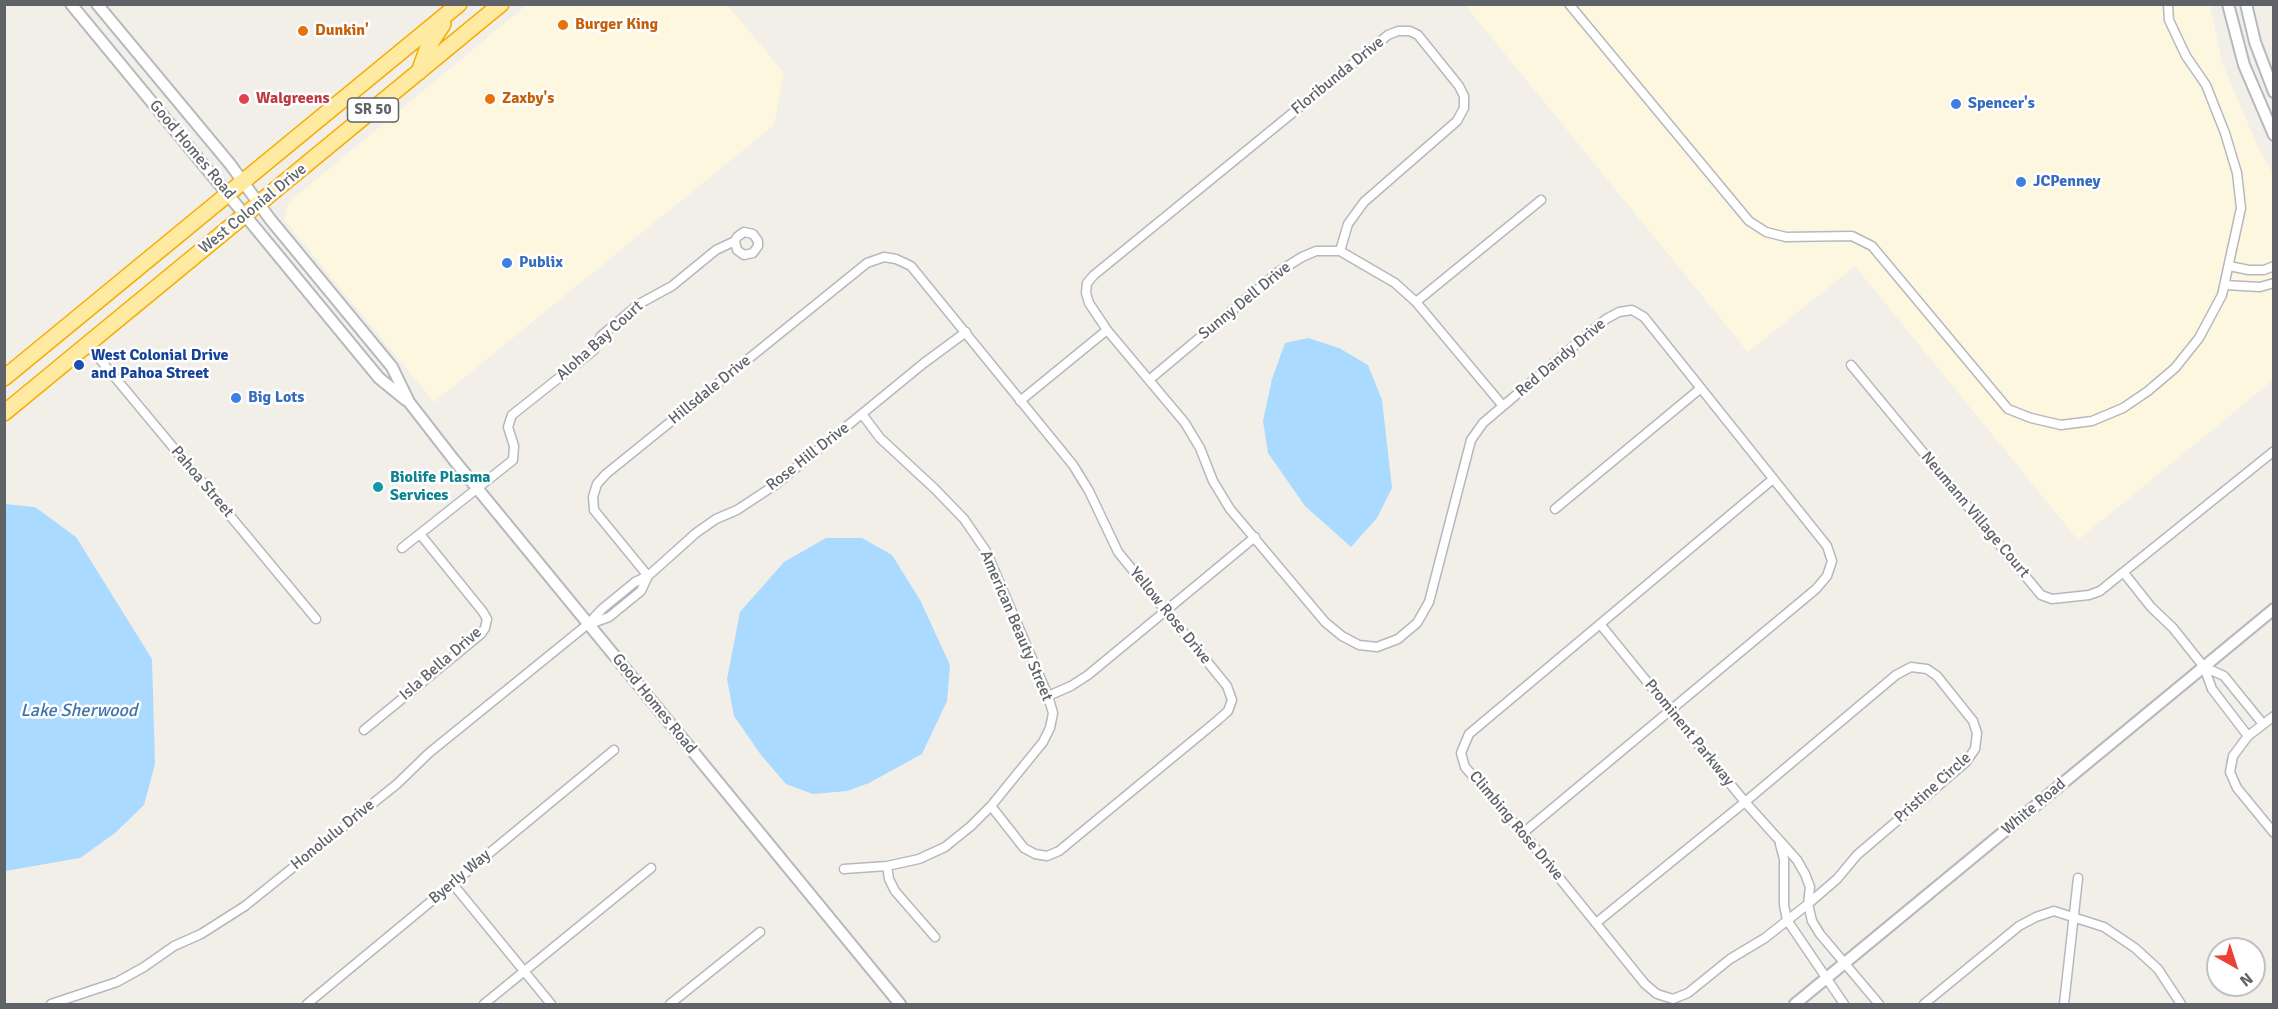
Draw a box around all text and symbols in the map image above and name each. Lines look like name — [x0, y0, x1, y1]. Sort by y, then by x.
place label: Burger King — [575, 15, 658, 35]
marker: Burger King — [556, 18, 570, 32]
place label: Dunkin' — [315, 21, 369, 41]
marker: Dunkin' — [296, 24, 310, 38]
street label: Floribunda Drive — [1288, 33, 1388, 119]
place label: Walgreens — [256, 89, 330, 109]
place label: Zaxby's — [502, 89, 554, 109]
marker: Walgreens — [237, 92, 251, 106]
marker: Zaxby's — [483, 92, 497, 106]
place label: Spencer's — [1968, 94, 2035, 114]
street label: Good Homes Road — [145, 97, 239, 203]
marker: Spencer's — [1949, 97, 1963, 111]
road number: SR 50 — [348, 98, 398, 122]
street label: West Colonial Drive — [195, 160, 311, 258]
place label: JCPenney — [2033, 172, 2100, 192]
marker: JCPenney — [2014, 175, 2028, 189]
place label: Publix — [519, 253, 563, 273]
marker: Publix — [500, 256, 514, 270]
street label: Sunny Dell Drive — [1195, 258, 1295, 344]
street label: Aloha Bay Court — [553, 297, 647, 385]
street label: Red Dandy Drive — [1512, 315, 1610, 401]
place label: West Colonial Drive and Pahoa Street — [91, 346, 228, 384]
street label: Hillsdale Drive — [665, 351, 755, 429]
marker: West Colonial Drive and Pahoa Street — [72, 358, 86, 372]
place label: Big Lots — [248, 388, 304, 408]
marker: Big Lots — [229, 391, 243, 405]
street label: Rose Hill Drive — [763, 419, 853, 495]
street label: Pahoa Street — [167, 442, 237, 522]
street label: Neumann Village Court — [1917, 448, 2033, 582]
place label: Biolife Plasma Services — [390, 468, 491, 506]
marker: Biolife Plasma Services — [371, 480, 385, 494]
street label: American Beauty Street — [976, 548, 1056, 704]
street label: Yellow Rose Drive — [1125, 564, 1215, 668]
street label: Isla Bella Drive — [396, 623, 486, 705]
street label: Good Homes Road — [608, 650, 700, 758]
street label: Prominent Parkway — [1640, 676, 1738, 790]
water label: Lake Sherwood — [21, 700, 137, 722]
street label: Pristine Circle — [1891, 749, 1975, 827]
street label: Climbing Rose Drive — [1465, 767, 1567, 885]
street label: White Road — [1998, 775, 2070, 839]
street label: Honolulu Drive — [287, 795, 379, 875]
street label: Byerly Way — [425, 846, 495, 908]
north arrow — [2206, 937, 2266, 997]
text: N — [2235, 968, 2257, 991]

